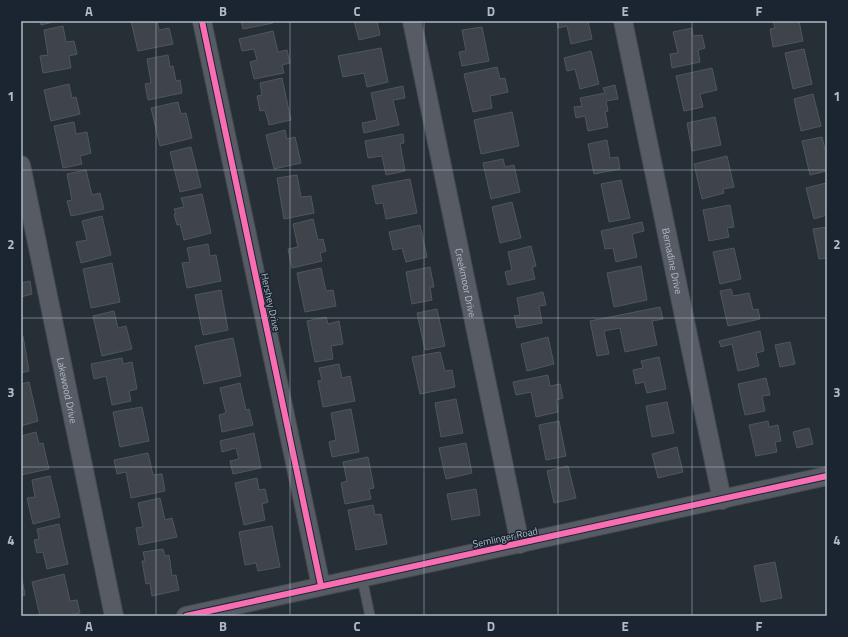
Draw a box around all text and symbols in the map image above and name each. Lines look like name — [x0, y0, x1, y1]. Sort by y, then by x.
text: A — [85, 1, 93, 21]
text: B — [219, 1, 227, 21]
text: C — [353, 1, 361, 21]
text: D — [487, 1, 495, 21]
text: E — [621, 1, 629, 21]
text: F — [756, 1, 763, 21]
text: 1 — [7, 86, 15, 106]
text: 1 — [833, 86, 841, 106]
street label: Bernadine Drive — [658, 227, 686, 295]
text: 2 — [7, 234, 15, 254]
text: 2 — [833, 234, 841, 254]
street label: Creekmoor Drive — [451, 247, 480, 318]
street label: Hershey Drive — [257, 272, 284, 333]
street label: Lakewood Drive — [53, 356, 81, 425]
text: 3 — [7, 382, 15, 402]
text: 3 — [833, 382, 841, 402]
street label: Semlinger Road — [471, 523, 539, 552]
text: 4 — [7, 530, 15, 550]
text: 4 — [833, 530, 841, 550]
text: A — [85, 616, 93, 636]
text: B — [219, 616, 227, 636]
text: C — [353, 616, 361, 636]
text: D — [487, 616, 495, 636]
text: E — [621, 616, 629, 636]
text: F — [756, 616, 763, 636]

